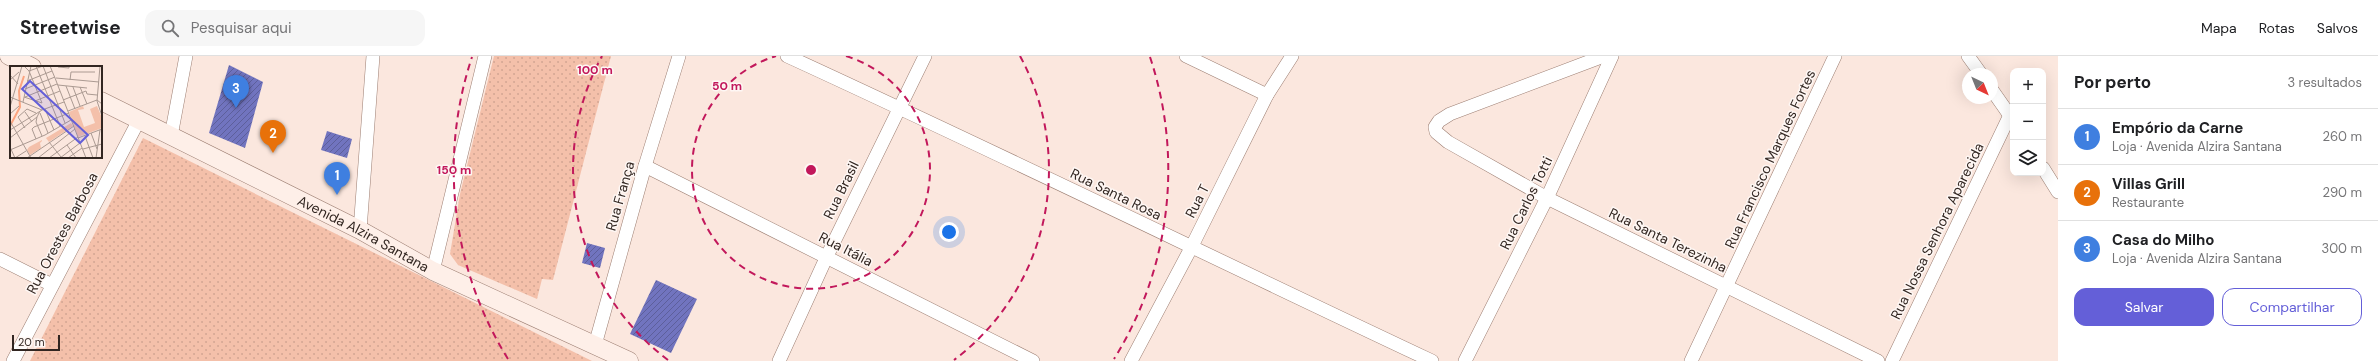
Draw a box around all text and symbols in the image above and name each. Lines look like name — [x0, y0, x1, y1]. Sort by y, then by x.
search box — [145, 10, 425, 46]
text: Streetwise — [20, 15, 121, 40]
icon: search — [159, 17, 181, 39]
text: Pesquisar aqui — [191, 18, 292, 38]
text: Mapa — [2201, 19, 2237, 37]
text: Rotas — [2259, 19, 2295, 37]
text: Salvos — [2317, 19, 2358, 37]
text: 100 m — [577, 62, 613, 78]
inset map — [10, 66, 102, 158]
street label: Rua Francisco Marques Fortes — [1721, 67, 1819, 251]
north arrow — [1962, 68, 1998, 104]
map controls — [2010, 68, 2046, 176]
button: + — [2010, 68, 2046, 104]
text: Por perto — [2074, 71, 2151, 93]
text: 3 resultados — [2287, 74, 2362, 91]
pin: 3 — [223, 75, 249, 108]
text: 50 m — [712, 78, 742, 94]
button: − — [2010, 104, 2046, 140]
text: Empório da Carne — [2112, 118, 2243, 138]
pin: 2 — [260, 120, 286, 153]
text: 1 — [2085, 128, 2089, 145]
text: 260 m — [2322, 128, 2362, 145]
text: Loja · Avenida Alzira Santana — [2112, 138, 2282, 155]
street label: Rua Nossa Senhora Aparecida — [1886, 140, 1988, 322]
button: layers — [2010, 140, 2046, 176]
street label: Rua Carlos Totti — [1496, 153, 1556, 253]
street label: Rua Brasil — [819, 158, 863, 222]
street label: Rua França — [601, 159, 639, 233]
pin: 1 — [324, 162, 350, 195]
text: 150 m — [437, 162, 471, 178]
centre of rings — [804, 163, 818, 177]
street label: Rua Santa Rosa — [1068, 164, 1164, 224]
street label: Rua Orestes Barbosa — [22, 169, 102, 297]
text: Villas Grill — [2112, 174, 2185, 194]
street label: Rua T — [1181, 181, 1213, 221]
text: 2 — [2083, 184, 2091, 201]
text: 290 m — [2323, 184, 2362, 201]
street label: Avenida Alzira Santana — [295, 191, 432, 276]
text: Restaurante — [2112, 194, 2184, 211]
street label: Rua Santa Terezinha — [1606, 204, 1730, 276]
your location — [939, 222, 959, 242]
street label: Rua Itália — [816, 228, 876, 270]
text: Casa do Milho — [2112, 230, 2214, 250]
text: 3 — [2083, 240, 2091, 257]
text: 300 m — [2321, 240, 2362, 257]
text: Loja · Avenida Alzira Santana — [2112, 250, 2282, 267]
button: Salvar — [2074, 288, 2214, 326]
button: Compartilhar — [2222, 288, 2362, 326]
scale bar — [12, 333, 60, 352]
text: 20 m — [18, 335, 44, 349]

